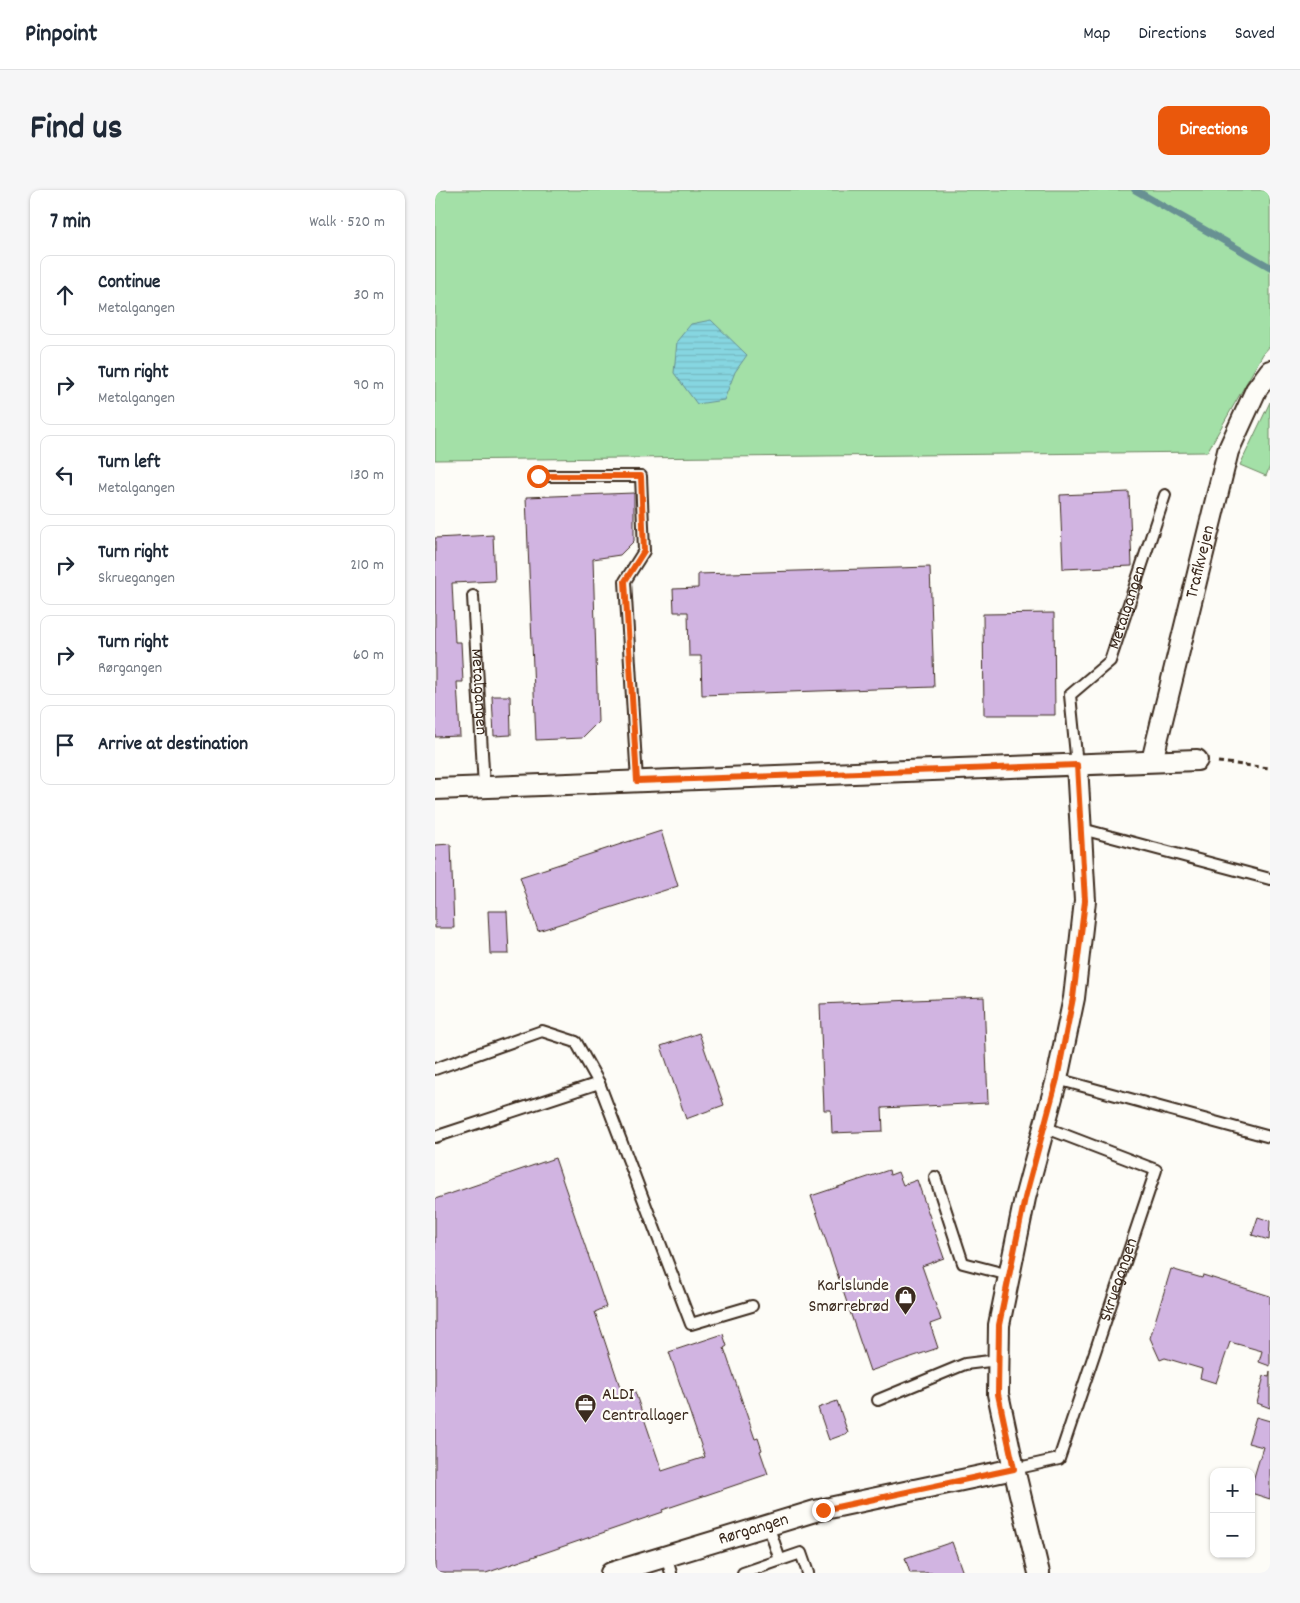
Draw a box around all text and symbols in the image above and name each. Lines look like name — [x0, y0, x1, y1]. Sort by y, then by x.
text: Pinpoint — [25, 18, 97, 52]
text: Map — [1083, 22, 1110, 47]
text: Directions — [1138, 22, 1207, 47]
text: Saved — [1235, 22, 1275, 47]
text: Find us — [30, 105, 122, 155]
button: Directions — [1158, 106, 1270, 155]
text: 7 min — [50, 208, 91, 238]
text: Walk · 520 m — [309, 211, 385, 234]
text: Continue — [98, 270, 160, 297]
icon: ahead — [51, 281, 79, 309]
text: 30 m — [354, 284, 384, 307]
text: Metalgangen — [98, 297, 175, 320]
text: Turn right — [98, 360, 169, 387]
icon: right — [51, 371, 79, 399]
text: 90 m — [353, 374, 384, 397]
text: Metalgangen — [98, 387, 175, 410]
text: Turn left — [98, 450, 161, 477]
icon: left — [51, 461, 79, 489]
text: 130 m — [350, 464, 384, 487]
route start — [527, 465, 550, 488]
text: Metalgangen — [98, 477, 175, 500]
street label: Trafikvejen — [1180, 523, 1222, 601]
text: Turn right — [98, 540, 169, 567]
icon: right — [51, 551, 79, 579]
text: 210 m — [350, 554, 384, 577]
street label: Metalgangen — [1102, 563, 1153, 653]
text: Skruegangen — [98, 567, 175, 590]
text: Turn right — [98, 630, 169, 657]
icon: right — [51, 641, 79, 669]
text: 60 m — [353, 644, 384, 667]
street label: Metalgangen — [464, 648, 493, 736]
text: Rørgangen — [98, 657, 162, 680]
icon: arrive — [51, 731, 79, 759]
text: Arrive at destination — [98, 732, 248, 759]
street label: Skruegangen — [1093, 1235, 1145, 1325]
place label: Karlslunde Smørrebrød — [808, 1274, 889, 1320]
shop icon: Karlslunde Smørrebrød — [893, 1284, 917, 1315]
place label: ALDI Centrallager — [602, 1383, 689, 1429]
office icon: ALDI Centrallager — [574, 1393, 598, 1424]
map controls — [1210, 1468, 1255, 1558]
button: + — [1210, 1468, 1255, 1513]
route end — [812, 1499, 835, 1522]
street label: Rørgangen — [715, 1507, 792, 1552]
button: − — [1210, 1513, 1255, 1558]

